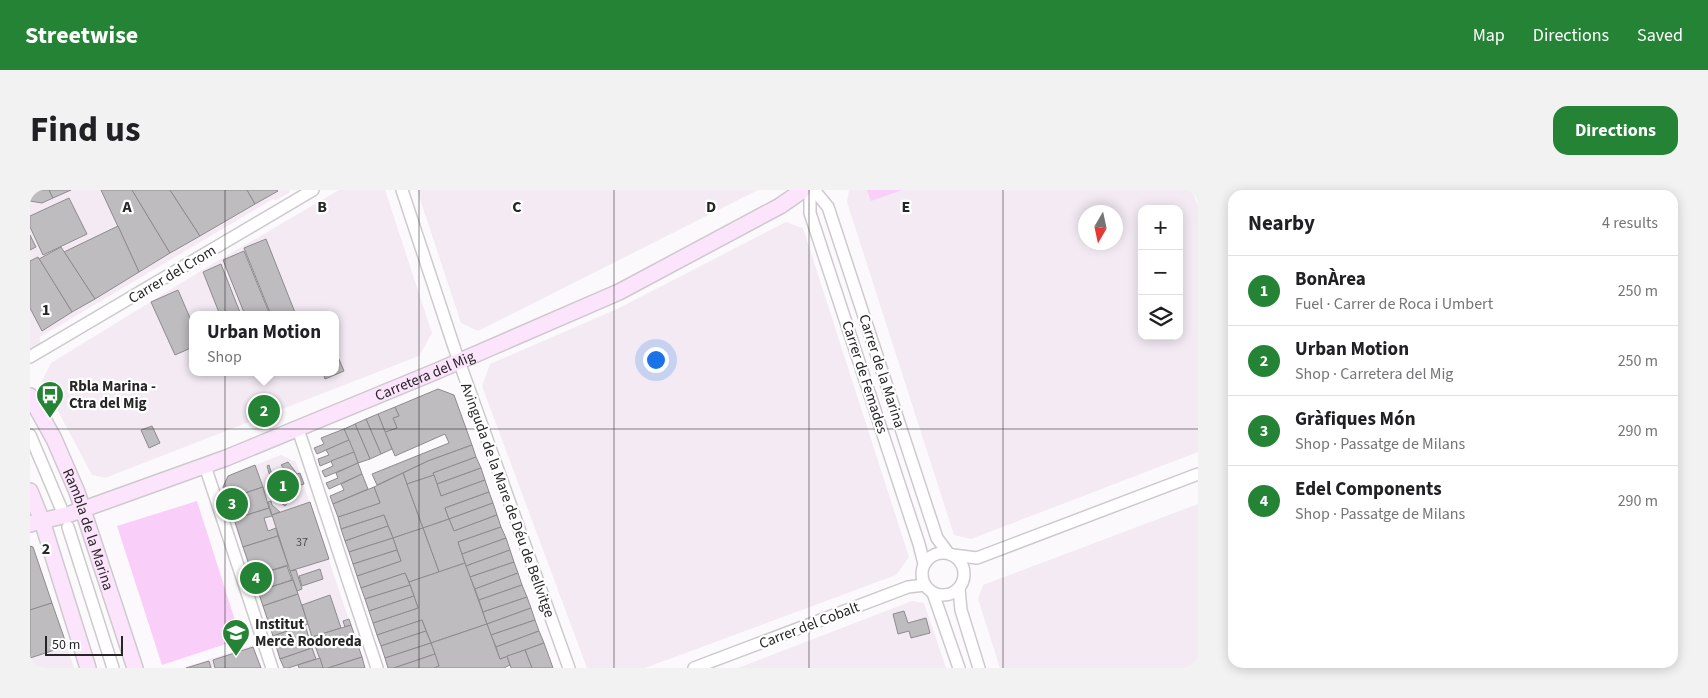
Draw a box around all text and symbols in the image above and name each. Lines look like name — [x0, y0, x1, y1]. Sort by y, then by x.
text: Streetwise — [25, 18, 138, 53]
text: Map — [1473, 23, 1505, 48]
text: Directions — [1533, 23, 1609, 48]
text: Saved — [1637, 23, 1683, 48]
text: Find us — [30, 105, 140, 155]
button: Directions — [1553, 106, 1678, 155]
text: A — [121, 196, 132, 218]
text: B — [317, 196, 327, 218]
text: C — [512, 196, 522, 218]
text: D — [706, 196, 716, 218]
text: E — [902, 196, 910, 218]
north arrow — [1078, 205, 1123, 250]
map controls — [1138, 205, 1183, 340]
button: + — [1138, 205, 1183, 250]
text: Nearby — [1248, 208, 1315, 238]
text: 4 results — [1602, 212, 1658, 234]
street label: Carrer del Crom — [125, 240, 220, 309]
button: − — [1138, 250, 1183, 295]
text: BonÀrea — [1295, 266, 1366, 293]
text: 1 — [1260, 280, 1268, 302]
text: 250 m — [1618, 280, 1658, 302]
text: Fuel · Carrer de Roca i Umbert — [1295, 293, 1493, 315]
button: layers — [1138, 295, 1183, 340]
text: 1 — [42, 299, 50, 321]
popup — [189, 311, 339, 376]
street label: Carrer de la Marina — [853, 312, 910, 431]
street label: Carrer de Femades — [836, 318, 893, 436]
text: Urban Motion — [207, 319, 321, 346]
text: Urban Motion — [1295, 336, 1409, 363]
text: Shop — [207, 346, 242, 368]
street label: Carretera del Mig — [372, 346, 478, 406]
your location — [643, 347, 669, 373]
text: 2 — [1260, 350, 1268, 372]
text: 250 m — [1618, 350, 1658, 372]
text: Shop · Carretera del Mig — [1295, 363, 1453, 385]
place label: Rbla Marina - Ctra del Mig — [69, 376, 156, 414]
bus stop icon: Rbla Marina - Ctra del Mig — [35, 380, 65, 419]
street label: Avinguda de la Mare de Déu de Bellvitge — [455, 380, 560, 620]
pin: 2 — [248, 392, 280, 430]
text: Gràfiques Món — [1295, 406, 1416, 433]
text: 3 — [1260, 420, 1268, 442]
text: 290 m — [1618, 420, 1658, 442]
text: Shop · Passatge de Milans — [1295, 433, 1465, 455]
street label: Rambla de la Marina — [57, 465, 119, 593]
pin: 1 — [267, 467, 299, 505]
text: Edel Components — [1295, 476, 1442, 503]
pin: 3 — [216, 485, 248, 523]
text: 4 — [1260, 490, 1268, 512]
text: 290 m — [1618, 490, 1658, 512]
text: Shop · Passatge de Milans — [1295, 503, 1465, 525]
house number: 37 — [296, 534, 308, 551]
text: 2 — [42, 538, 50, 560]
pin: 4 — [240, 559, 272, 597]
street label: Carrer del Cobalt — [756, 597, 862, 654]
place label: Institut Mercè Rodoreda — [255, 614, 362, 652]
school or university icon: Institut Mercè Rodoreda — [221, 618, 251, 657]
scale bar — [45, 633, 122, 656]
text: 50 m — [52, 635, 80, 655]

